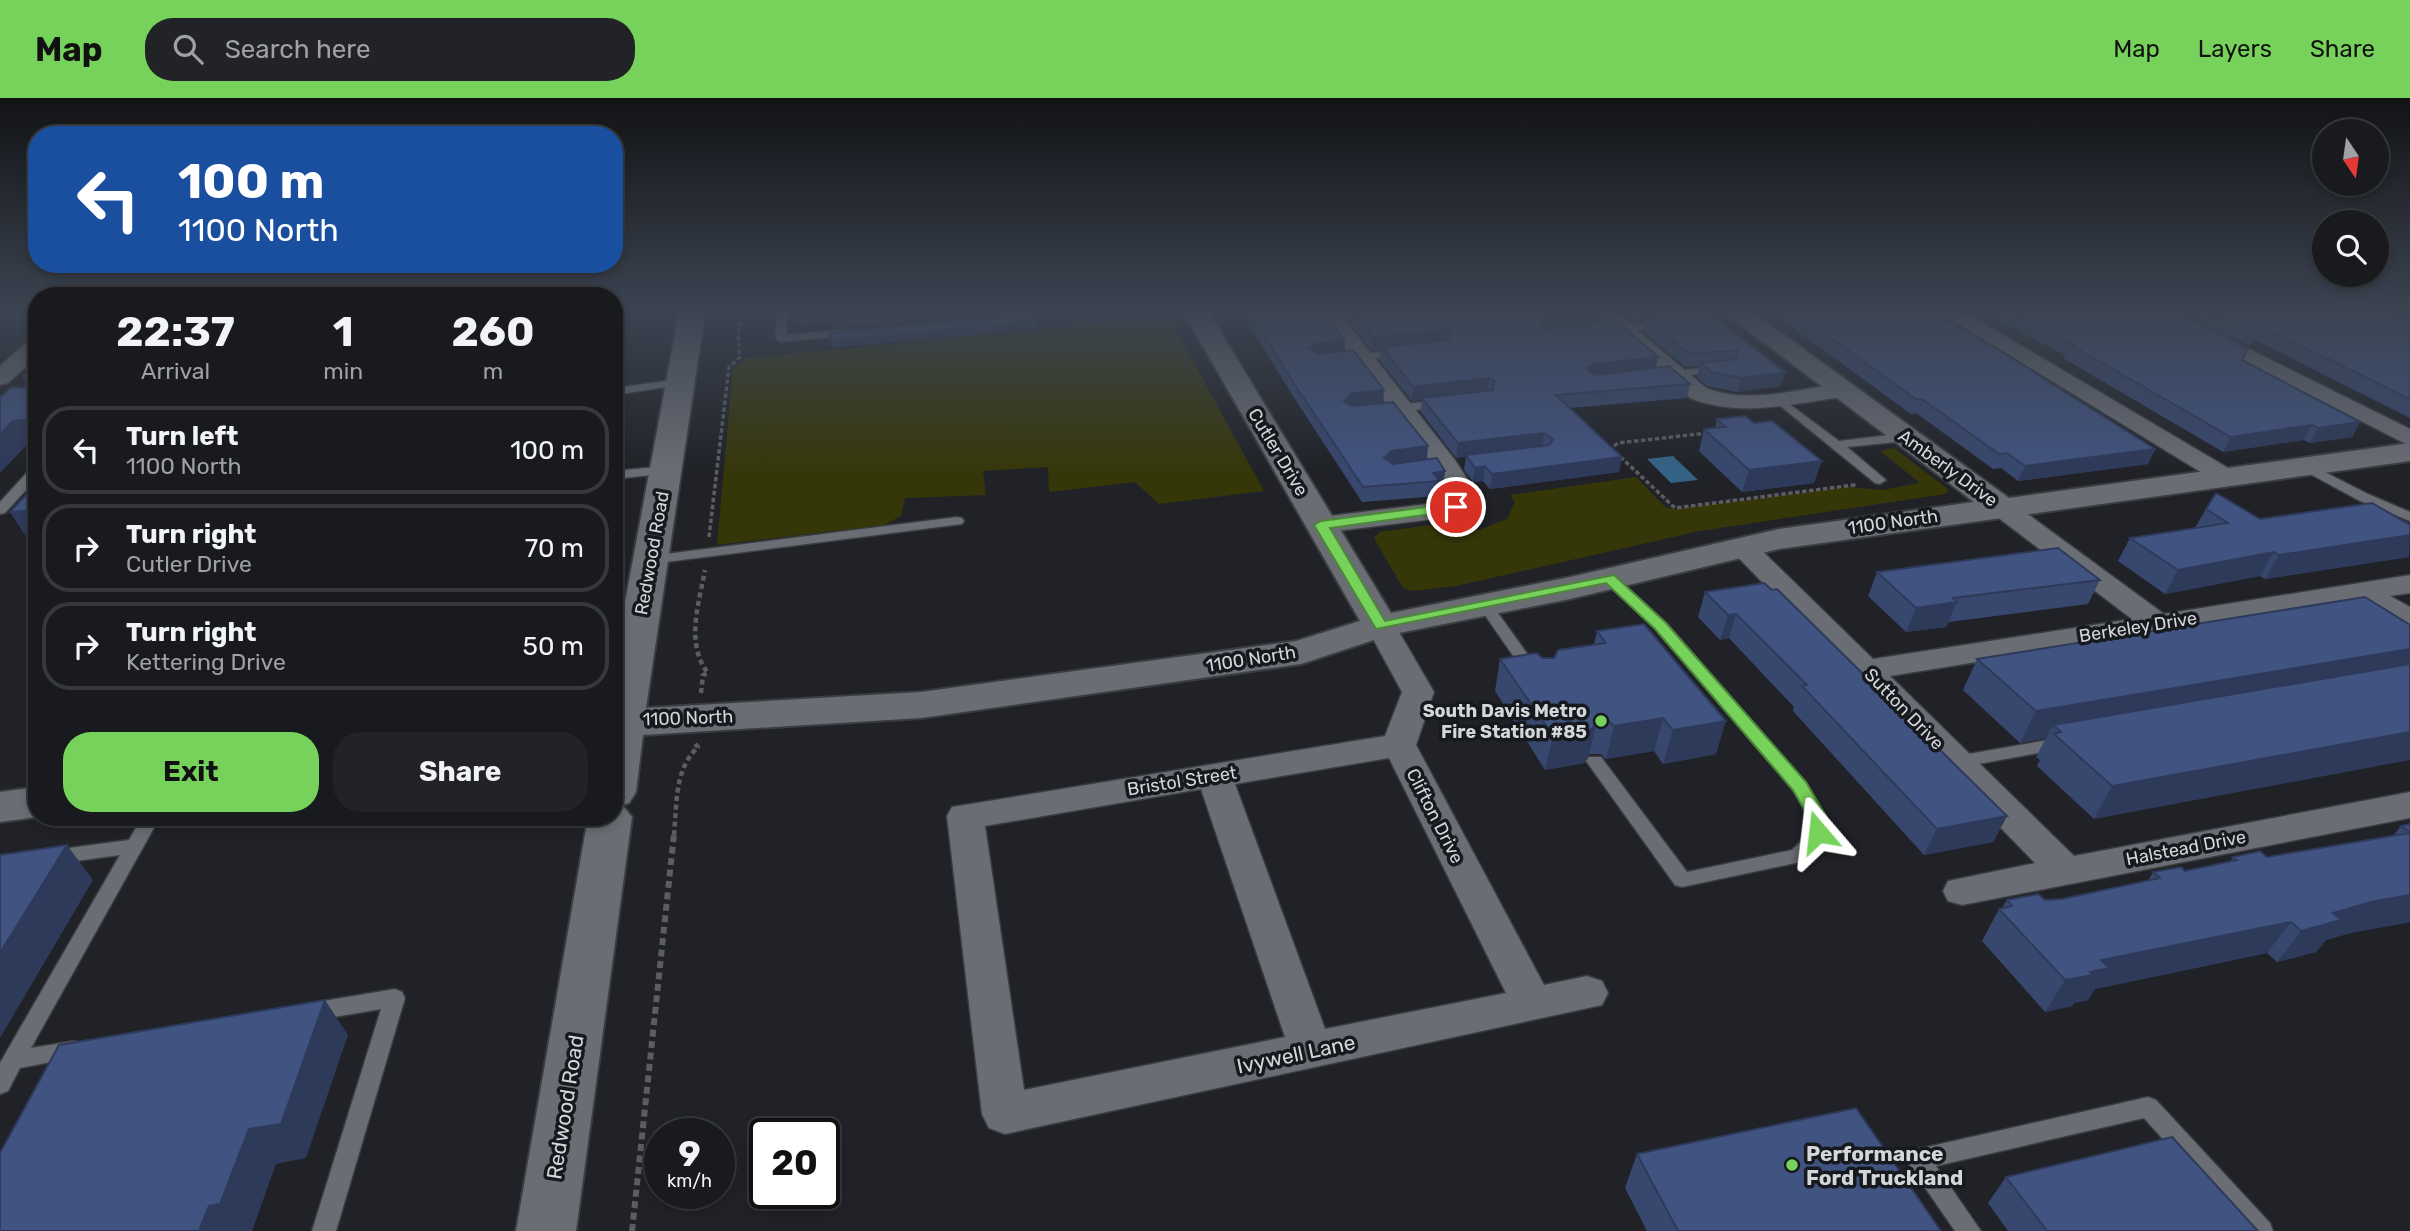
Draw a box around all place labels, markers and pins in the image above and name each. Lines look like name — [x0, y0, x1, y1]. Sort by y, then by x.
pin — [1426, 477, 1486, 537]
place label: South Davis Metro Fire Station #85 — [1423, 700, 1587, 743]
marker: South Davis Metro Fire Station #85 — [1593, 713, 1609, 729]
place label: Performance Ford Truckland — [1806, 1141, 1963, 1190]
marker: Performance Ford Truckland — [1784, 1157, 1800, 1173]

